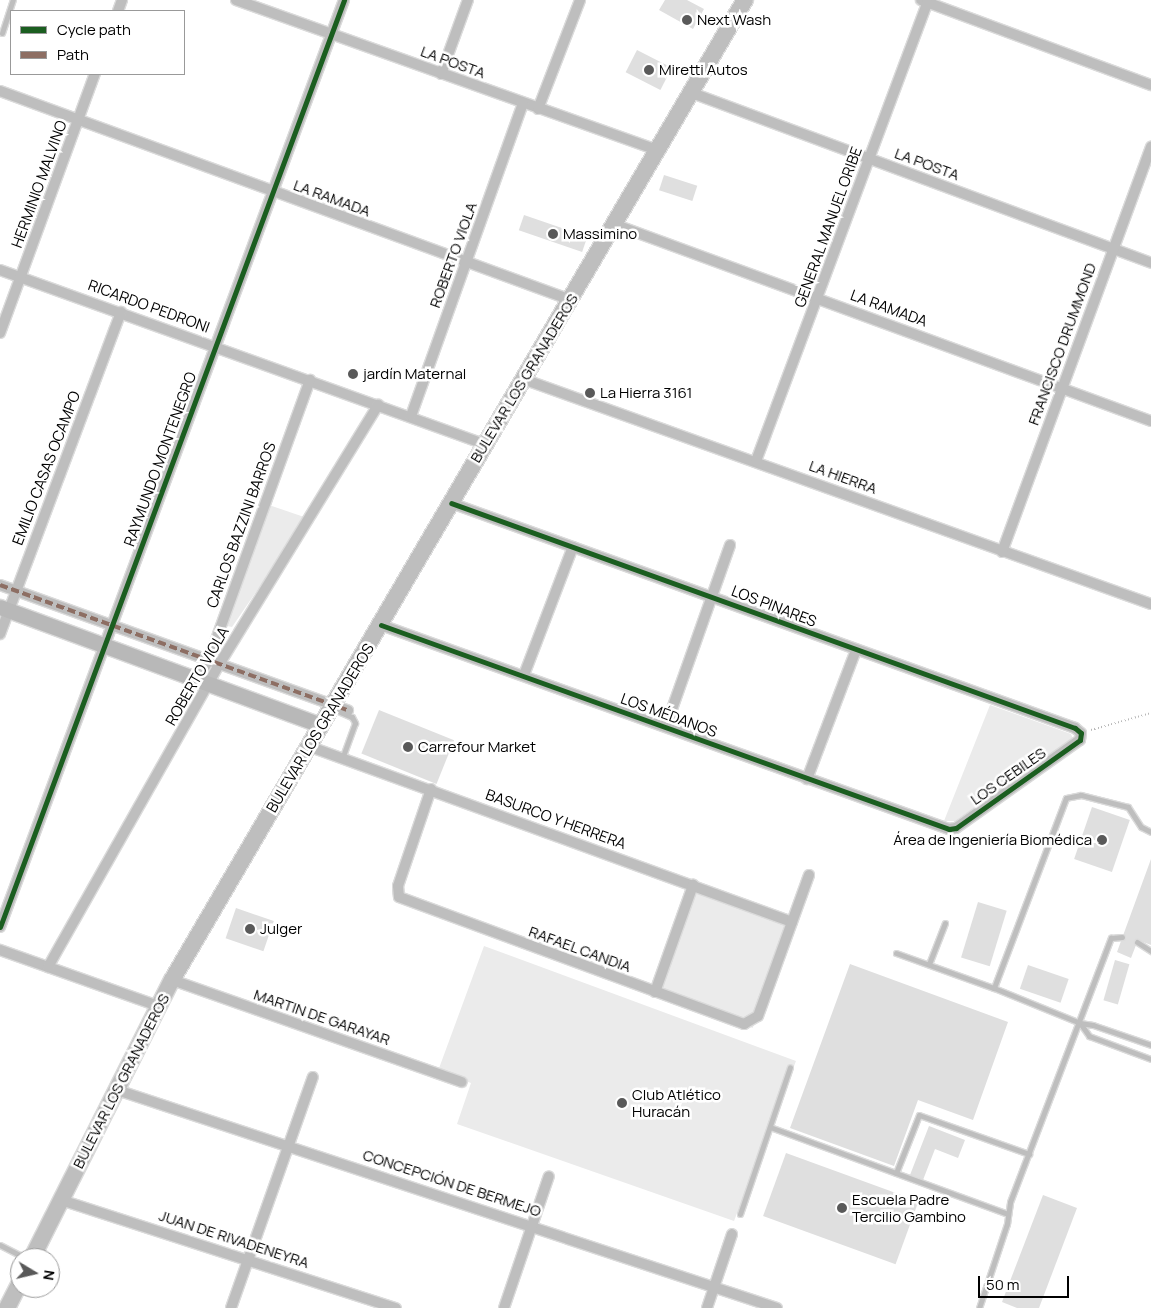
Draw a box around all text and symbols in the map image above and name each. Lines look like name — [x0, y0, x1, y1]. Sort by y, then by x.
legend — [10, 10, 185, 75]
place label: Next Wash — [697, 11, 771, 29]
marker: Next Wash — [681, 14, 693, 26]
text: Cycle path — [57, 19, 131, 40]
street label: LA POSTA — [418, 42, 488, 82]
text: Path — [57, 44, 89, 65]
place label: Miretti Autos — [659, 61, 748, 79]
marker: Miretti Autos — [643, 64, 655, 76]
street label: HERMINIO MALVINO — [8, 118, 70, 250]
street label: GENERAL MANUEL ORIBE — [790, 143, 866, 311]
street label: LA POSTA — [892, 144, 962, 184]
street label: LA RAMADA — [291, 176, 373, 220]
street label: ROBERTO VIOLA — [426, 200, 480, 310]
place label: Massimino — [563, 225, 637, 243]
marker: Massimino — [547, 228, 559, 240]
street label: FRANCISCO DRUMMOND — [1024, 260, 1100, 428]
street label: RICARDO PEDRONI — [86, 276, 212, 336]
street label: LA RAMADA — [848, 286, 930, 330]
street label: BULEVAR LOS GRANADEROS — [466, 290, 582, 466]
place label: jardín Maternal — [363, 365, 466, 383]
marker: jardín Maternal — [347, 368, 359, 380]
street label: RAYMUNDO MONTENEGRO — [120, 369, 200, 549]
place label: La Hierra 3161 — [600, 384, 692, 402]
marker: La Hierra 3161 — [584, 387, 596, 399]
street label: EMILIO CASAS OCAMPO — [8, 389, 84, 547]
street label: CARLOS BAZZINI BARROS — [203, 440, 279, 610]
street label: LA HIERRA — [807, 456, 879, 498]
street label: LOS PINARES — [729, 582, 819, 630]
street label: ROBERTO VIOLA — [161, 623, 233, 729]
street label: BULEVAR LOS GRANADEROS — [262, 640, 378, 816]
street label: LOS MÉDANOS — [618, 689, 720, 741]
place label: Carrefour Market — [418, 738, 536, 756]
marker: Carrefour Market — [402, 741, 414, 753]
street label: LOS CEBILES — [967, 744, 1049, 808]
street label: BASURCO Y HERRERA — [483, 785, 629, 853]
place label: Área de Ingeniería Biomédica — [893, 831, 1092, 849]
marker: Área de Ingeniería Biomédica — [1096, 834, 1108, 846]
place label: Julger — [260, 920, 302, 938]
street label: RAFAEL CANDIA — [526, 922, 634, 976]
marker: Julger — [244, 923, 256, 935]
street label: MARTIN DE GARAYAR — [251, 985, 393, 1049]
street label: BULEVAR LOS GRANADEROS — [69, 991, 173, 1171]
place label: Club Atlético Huracán — [632, 1085, 721, 1120]
marker: Club Atlético Huracán — [616, 1097, 628, 1109]
street label: CONCEPCIÓN DE BERMEJO — [361, 1146, 543, 1220]
place label: Escuela Padre Tercilio Gambino — [852, 1190, 966, 1225]
marker: Escuela Padre Tercilio Gambino — [836, 1202, 848, 1214]
street label: JUAN DE RIVADENEYRA — [157, 1206, 311, 1272]
north arrow — [10, 1248, 60, 1298]
scale bar — [981, 1266, 1072, 1298]
text: N — [39, 1269, 59, 1282]
text: 50 m — [986, 1274, 1020, 1295]

